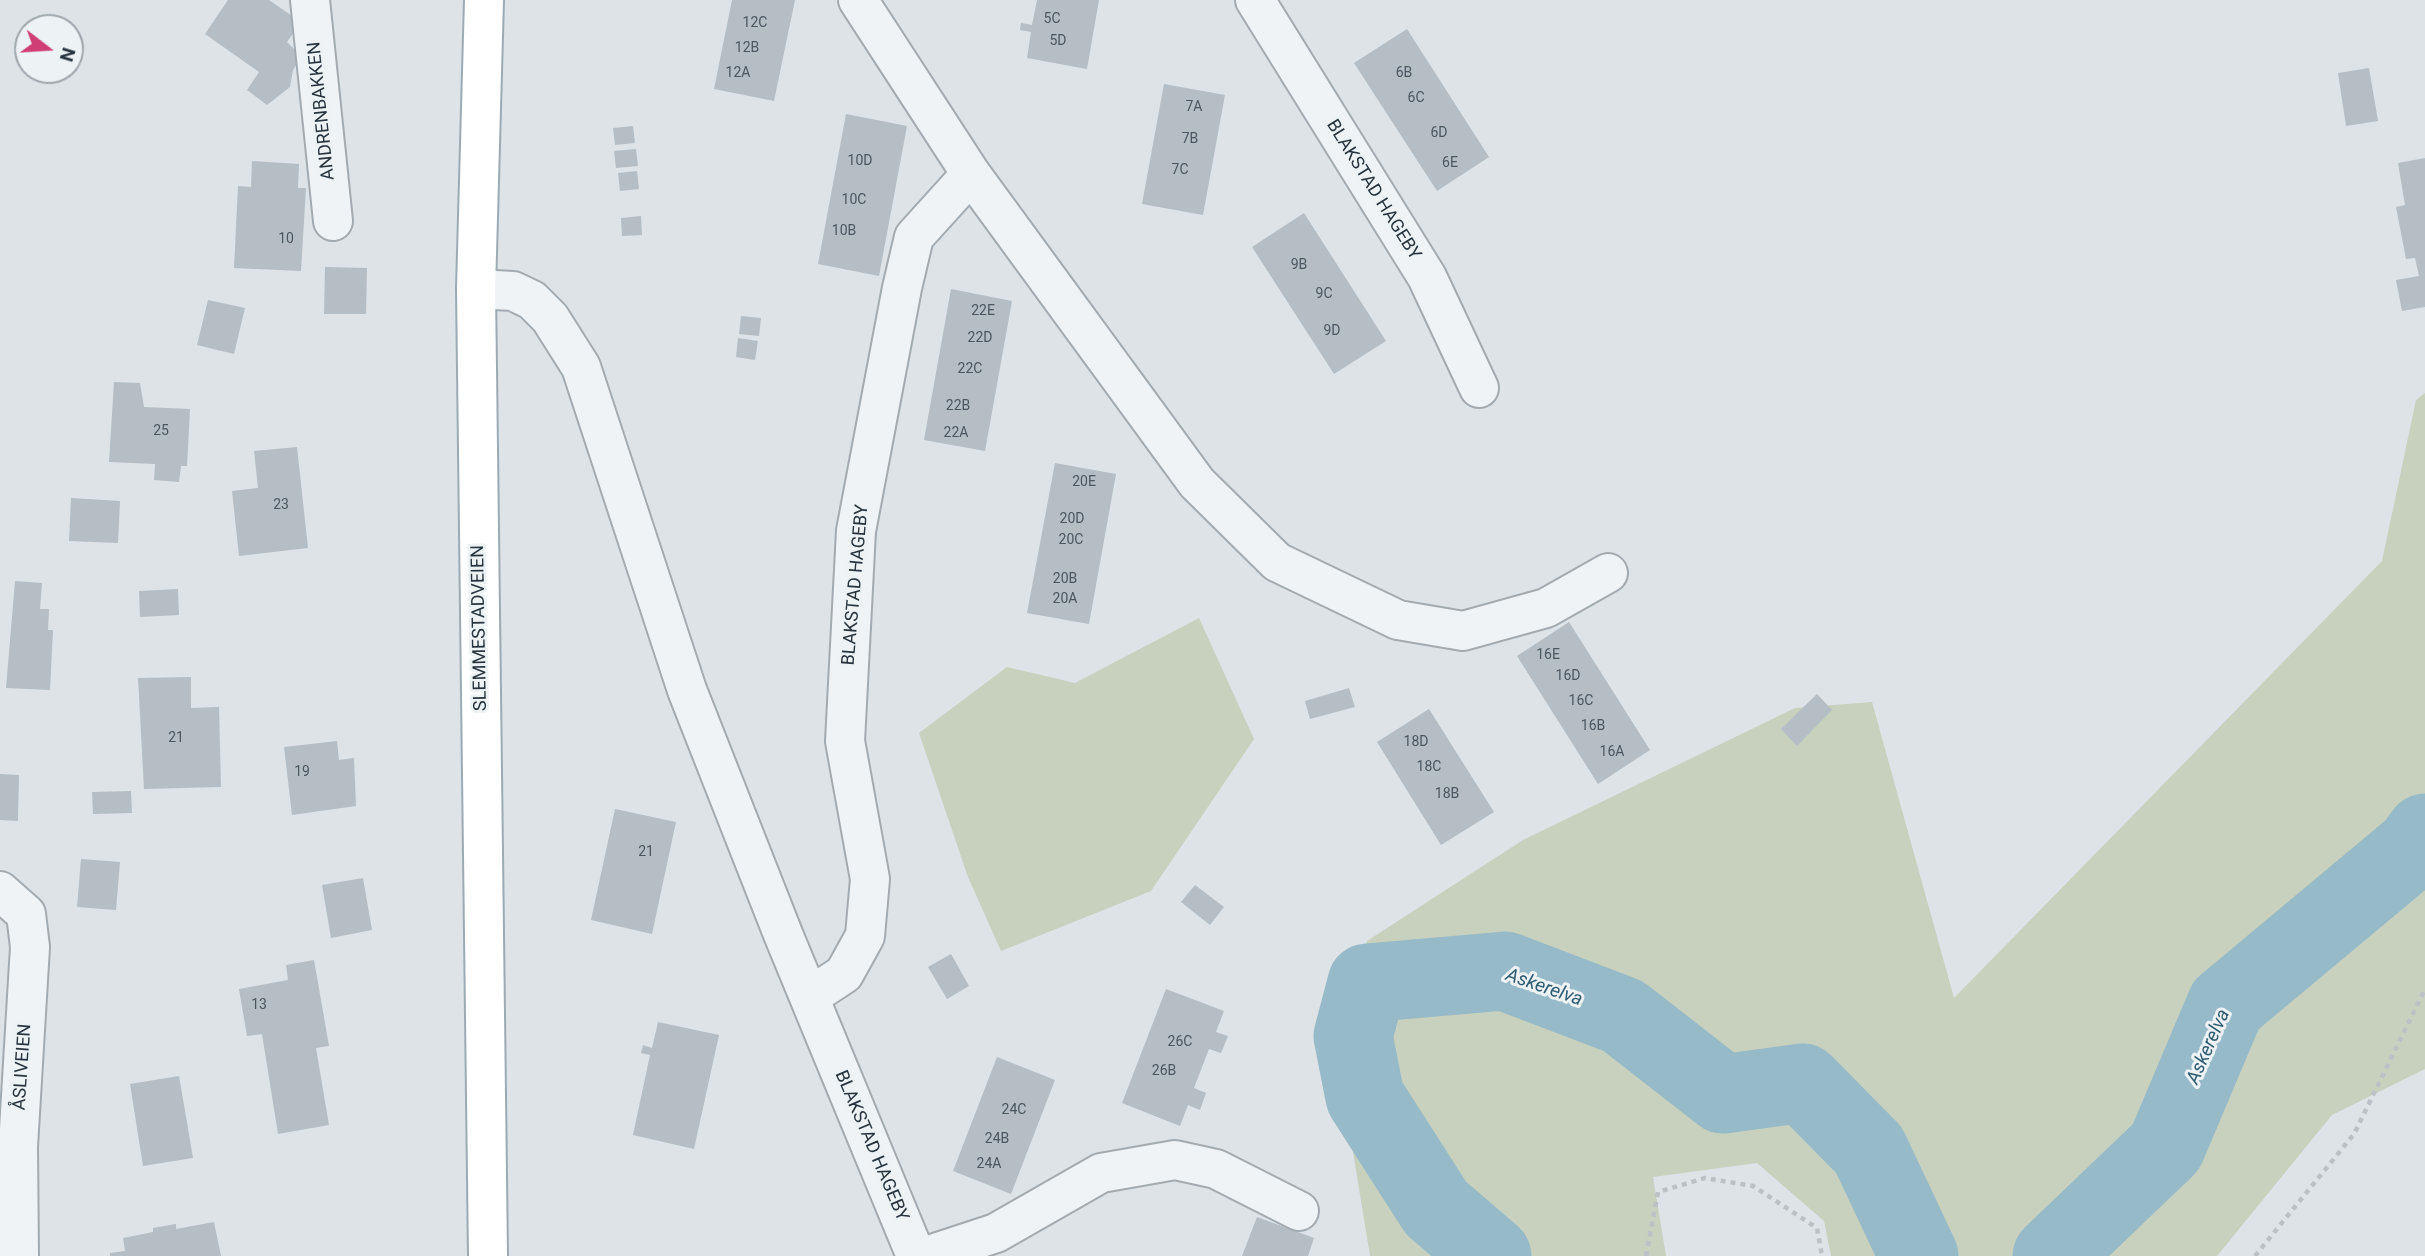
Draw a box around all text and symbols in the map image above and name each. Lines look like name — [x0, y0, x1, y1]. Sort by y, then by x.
house number: 5C — [1044, 11, 1060, 27]
north arrow — [14, 14, 84, 84]
house number: 12C — [743, 15, 767, 31]
house number: 5D — [1049, 33, 1067, 49]
house number: 12B — [735, 40, 759, 56]
street label: ANDRENBAKKEN — [304, 41, 340, 181]
text: N — [55, 45, 81, 64]
house number: 12A — [726, 65, 750, 81]
house number: 6B — [1396, 65, 1412, 81]
house number: 6C — [1408, 90, 1424, 106]
house number: 7A — [1185, 99, 1203, 115]
street label: BLAKSTAD HAGEBY — [1321, 116, 1425, 264]
house number: 6D — [1430, 125, 1448, 141]
house number: 7B — [1182, 131, 1198, 147]
house number: 10D — [848, 153, 872, 169]
house number: 6E — [1442, 155, 1458, 171]
house number: 7C — [1172, 162, 1188, 178]
house number: 10C — [842, 192, 866, 208]
house number: 10B — [832, 223, 856, 239]
house number: 10 — [278, 231, 294, 247]
house number: 9B — [1291, 257, 1307, 273]
house number: 9C — [1316, 286, 1332, 302]
house number: 22E — [971, 303, 995, 319]
house number: 9D — [1323, 323, 1341, 339]
house number: 22D — [968, 330, 992, 346]
house number: 22C — [958, 361, 982, 377]
house number: 22B — [946, 398, 970, 414]
house number: 25 — [153, 423, 169, 439]
house number: 22A — [944, 425, 968, 441]
house number: 20E — [1072, 474, 1096, 490]
house number: 23 — [273, 497, 289, 513]
street label: BLAKSTAD HAGEBY — [838, 504, 874, 666]
house number: 20D — [1060, 511, 1084, 527]
house number: 20C — [1059, 532, 1083, 548]
street label: SLEMMESTADVEIEN — [468, 545, 492, 711]
house number: 20B — [1053, 571, 1077, 587]
house number: 20A — [1053, 591, 1077, 607]
house number: 16E — [1536, 647, 1560, 663]
house number: 16D — [1556, 668, 1580, 684]
house number: 16C — [1569, 693, 1593, 709]
house number: 16B — [1581, 718, 1605, 734]
house number: 21 — [168, 730, 184, 746]
house number: 18D — [1404, 734, 1428, 750]
house number: 16A — [1600, 744, 1624, 760]
house number: 18C — [1417, 759, 1441, 775]
house number: 19 — [294, 764, 310, 780]
house number: 18B — [1435, 786, 1459, 802]
house number: 21 — [638, 844, 654, 860]
water label: Askerelva — [1503, 964, 1585, 1012]
house number: 13 — [251, 997, 267, 1013]
water label: Askerelva — [2182, 1006, 2236, 1088]
street label: ÅSLIVEIEN — [9, 1023, 37, 1111]
house number: 26C — [1168, 1034, 1192, 1050]
house number: 26B — [1152, 1063, 1176, 1079]
street label: BLAKSTAD HAGEBY — [829, 1067, 913, 1225]
house number: 24C — [1002, 1102, 1026, 1118]
house number: 24B — [985, 1131, 1009, 1147]
house number: 24A — [977, 1156, 1001, 1172]

